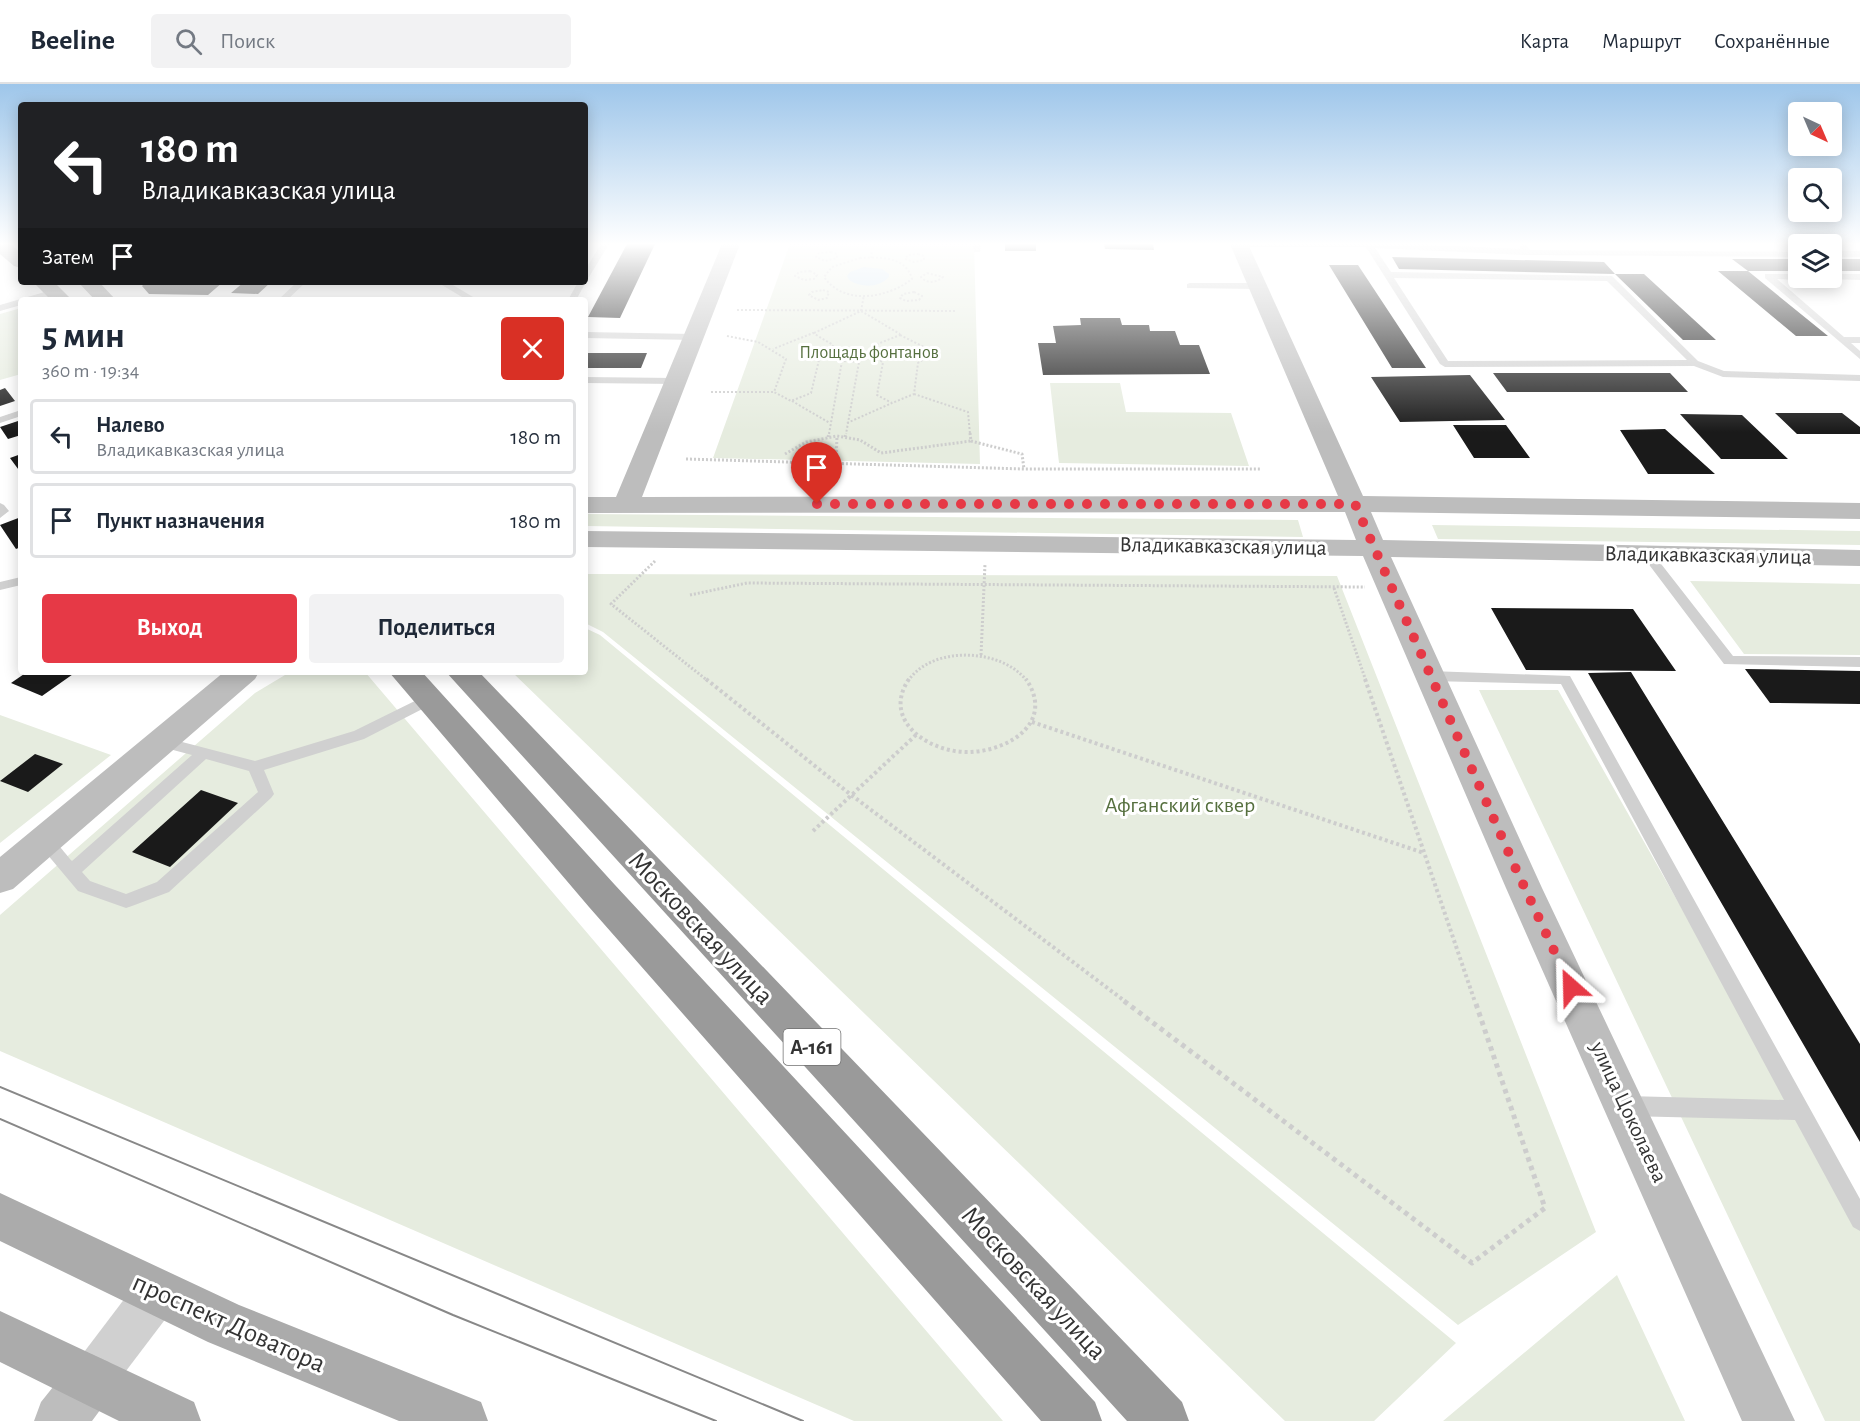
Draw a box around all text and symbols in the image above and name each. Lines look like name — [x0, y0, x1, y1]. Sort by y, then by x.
search box — [151, 14, 571, 68]
icon: search — [172, 25, 205, 58]
text: Beeline — [30, 27, 115, 55]
text: Поиск — [220, 30, 275, 52]
text: Карта — [1520, 31, 1569, 52]
text: Маршрут — [1602, 31, 1681, 52]
text: Сохранённые — [1714, 31, 1830, 52]
north arrow — [1788, 102, 1842, 156]
map controls — [1788, 102, 1842, 288]
icon: left — [42, 126, 120, 204]
text: 180 m — [141, 128, 239, 170]
button: search — [1788, 168, 1842, 222]
text: Владикавказская улица — [141, 177, 396, 204]
button: layers — [1788, 234, 1842, 288]
icon: arrive — [106, 240, 139, 273]
text: Затем — [42, 246, 94, 268]
button: close — [501, 317, 564, 380]
text: 5 мин — [42, 318, 125, 354]
park label: Площадь фонтанов — [799, 344, 939, 362]
text: 360 m · 19:34 — [42, 361, 139, 381]
text: Налево — [96, 414, 165, 436]
icon: left — [45, 420, 78, 453]
text: 180 m — [510, 426, 561, 448]
text: Владикавказская улица — [96, 440, 285, 460]
pin — [791, 442, 842, 504]
icon: arrive — [800, 451, 833, 484]
icon: arrive — [45, 504, 78, 537]
text: Пункт назначения — [96, 510, 265, 532]
text: 180 m — [510, 510, 561, 532]
street label: Владикавказская улица — [1119, 533, 1327, 559]
street label: Владикавказская улица — [1604, 542, 1812, 568]
button: Выход — [42, 594, 297, 663]
button: Поделиться — [309, 594, 564, 663]
park label: Афганский сквер — [1105, 794, 1255, 816]
street label: Московская улица — [623, 846, 779, 1010]
position arrow — [1539, 955, 1603, 1019]
road number: А-161 — [784, 1029, 840, 1065]
street label: улица Цоколаева — [1586, 1037, 1671, 1186]
street label: Московская улица — [956, 1201, 1112, 1365]
street label: проспект Доватора — [129, 1268, 329, 1378]

